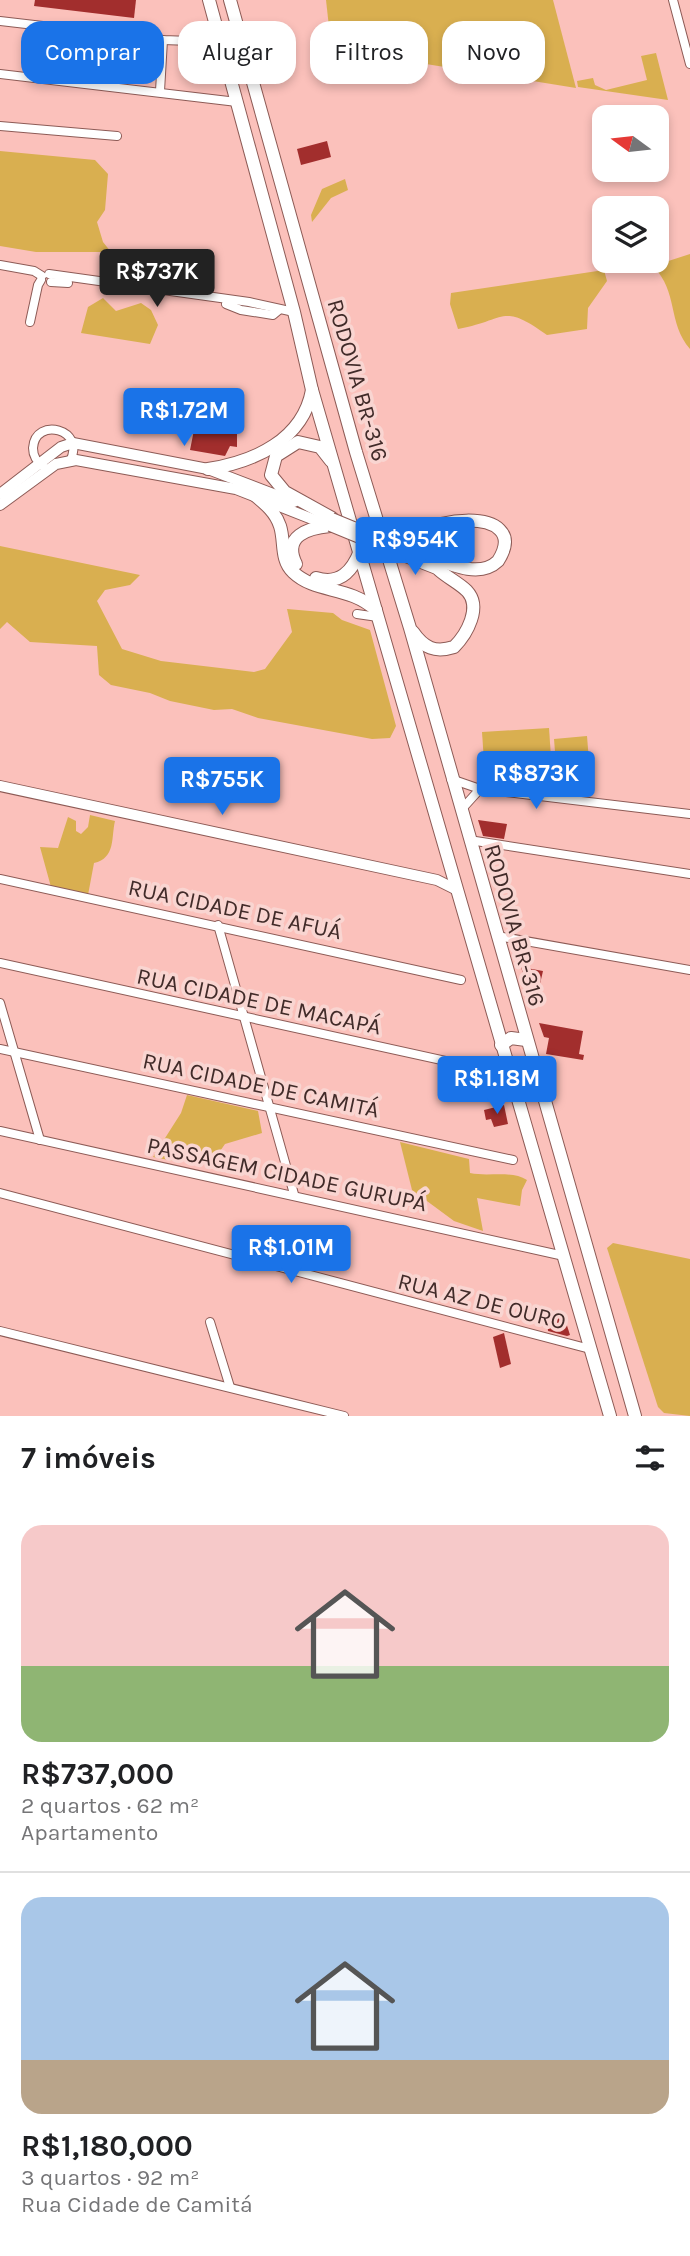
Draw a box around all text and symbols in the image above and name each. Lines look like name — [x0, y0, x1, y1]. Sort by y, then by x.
chip: Comprar — [21, 21, 164, 84]
chip: Alugar — [178, 21, 296, 84]
chip: Filtros — [310, 21, 428, 84]
chip: Novo — [442, 21, 545, 84]
north arrow — [592, 105, 668, 182]
map controls — [592, 105, 669, 273]
button: layers — [592, 196, 669, 273]
pin: R$737K — [100, 250, 214, 309]
text: R$737K — [116, 258, 198, 285]
street label: RODOVIA BR-316 — [321, 296, 394, 464]
pin: R$1.72M — [119, 388, 249, 448]
text: R$1.72M — [139, 397, 229, 424]
pin: R$954K — [358, 518, 472, 577]
text: R$954K — [372, 526, 458, 553]
pin: R$873K — [479, 752, 593, 811]
pin: R$755K — [165, 758, 279, 817]
text: R$873K — [493, 760, 579, 787]
text: R$755K — [180, 766, 264, 793]
street label: RODOVIA BR-316 — [478, 841, 551, 1009]
street label: RUA CIDADE DE AFUÁ — [126, 874, 344, 945]
street label: RUA CIDADE DE MACAPÁ — [134, 962, 383, 1041]
street label: RUA CIDADE DE CAMITÁ — [140, 1047, 382, 1124]
pin: R$1.18M — [432, 1056, 562, 1116]
text: R$1.18M — [454, 1065, 540, 1092]
street label: PASSAGEM CIDADE GURUPÁ — [145, 1132, 429, 1217]
pin: R$1.01M — [226, 1226, 356, 1285]
text: R$1.01M — [248, 1234, 334, 1261]
street label: RUA AZ DE OURO — [395, 1268, 569, 1335]
icon: filters — [631, 1439, 669, 1477]
text: 7 imóveis — [21, 1440, 156, 1476]
icon: home — [282, 1571, 408, 1697]
text: R$737,000 — [21, 1756, 174, 1792]
text: 2 quartos · 62 m² — [21, 1792, 199, 1819]
text: Apartamento — [21, 1819, 158, 1846]
icon: home — [282, 1943, 408, 2069]
text: R$1,180,000 — [21, 2128, 193, 2164]
text: 3 quartos · 92 m² — [21, 2164, 200, 2191]
text: Rua Cidade de Camitá — [21, 2191, 253, 2218]

